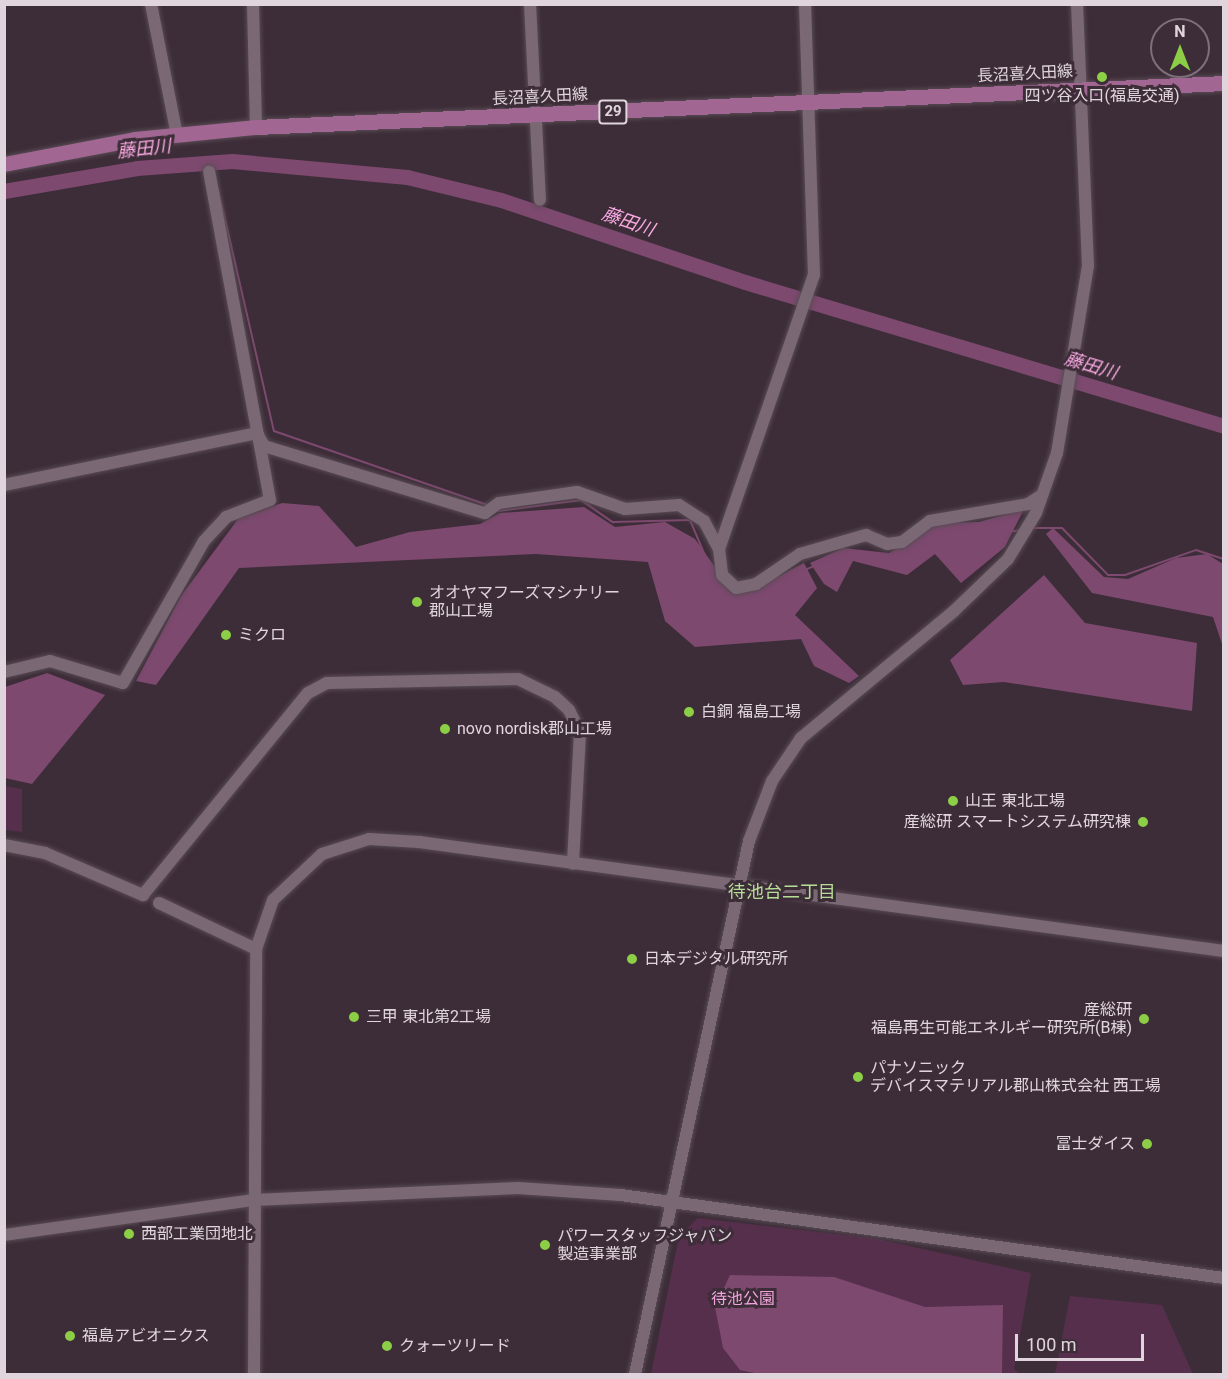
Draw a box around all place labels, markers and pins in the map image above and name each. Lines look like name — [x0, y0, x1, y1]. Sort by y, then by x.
marker: 四ツ谷入口(福島交通) — [1095, 70, 1109, 84]
place label: 四ツ谷入口(福島交通) — [1024, 86, 1180, 106]
place label: オオヤマフーズマシナリー 郡山工場 — [429, 583, 621, 621]
marker: オオヤマフーズマシナリー 郡山工場 — [410, 595, 424, 609]
place label: ミクロ — [238, 625, 286, 645]
marker: ミクロ — [219, 628, 233, 642]
place label: 白銅 福島工場 — [701, 702, 801, 722]
marker: 白銅 福島工場 — [682, 705, 696, 719]
place label: novo nordisk郡山工場 — [457, 719, 612, 739]
marker: novo nordisk郡山工場 — [438, 722, 452, 736]
place label: 山王 東北工場 — [965, 791, 1065, 811]
marker: 山王 東北工場 — [946, 794, 960, 808]
place label: 産総研 スマートシステム研究棟 — [903, 812, 1131, 832]
marker: 産総研 スマートシステム研究棟 — [1136, 815, 1150, 829]
place label: 日本デジタル研究所 — [644, 949, 788, 969]
marker: 日本デジタル研究所 — [625, 952, 639, 966]
place label: 産総研 福島再生可能エネルギー研究所(B棟) — [871, 1000, 1132, 1038]
place label: 三甲 東北第2工場 — [366, 1007, 491, 1027]
marker: 三甲 東北第2工場 — [347, 1010, 361, 1024]
marker: 産総研 福島再生可能エネルギー研究所(B棟) — [1137, 1012, 1151, 1026]
place label: パナソニック デバイスマテリアル郡山株式会社 西工場 — [870, 1058, 1162, 1096]
marker: パナソニック デバイスマテリアル郡山株式会社 西工場 — [851, 1070, 865, 1084]
place label: 冨士ダイス — [1055, 1134, 1135, 1154]
marker: 冨士ダイス — [1140, 1137, 1154, 1151]
place label: 西部工業団地北 — [141, 1224, 253, 1244]
place label: パワースタッフジャパン 製造事業部 — [557, 1226, 733, 1264]
marker: 西部工業団地北 — [122, 1227, 136, 1241]
marker: パワースタッフジャパン 製造事業部 — [538, 1238, 552, 1252]
place label: 福島アビオニクス — [82, 1326, 210, 1346]
marker: 福島アビオニクス — [63, 1329, 77, 1343]
place label: クォーツリード — [399, 1336, 511, 1356]
marker: クォーツリード — [380, 1339, 394, 1353]

